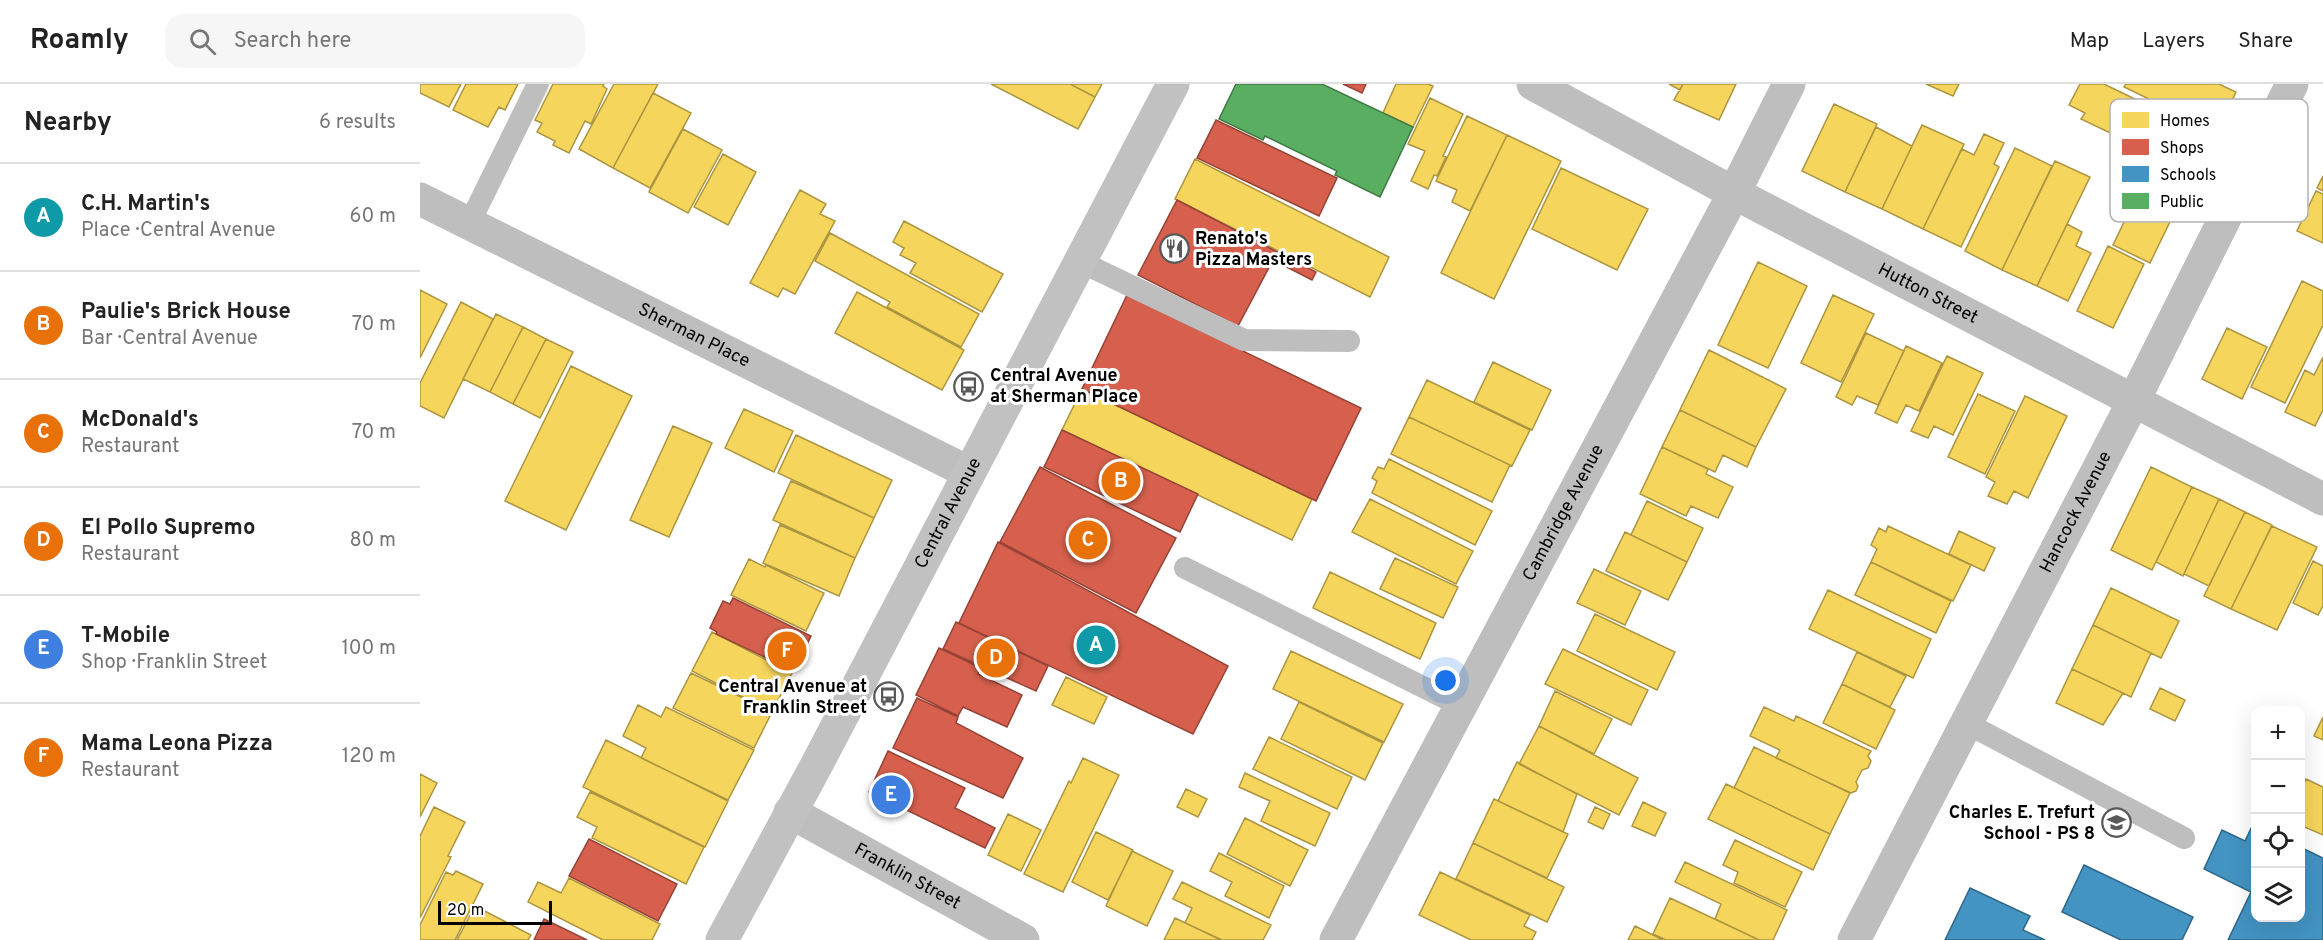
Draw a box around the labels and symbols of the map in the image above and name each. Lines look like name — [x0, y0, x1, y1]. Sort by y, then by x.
legend — [2110, 99, 2308, 222]
text: Homes — [2160, 112, 2210, 132]
text: Shops — [2160, 139, 2204, 159]
text: Schools — [2160, 166, 2216, 186]
text: Public — [2160, 193, 2204, 213]
place label: Renato's Pizza Masters — [1195, 228, 1312, 272]
restaurant icon: Renato's Pizza Masters — [1158, 233, 1190, 265]
street label: Hutton Street — [1874, 258, 1982, 329]
street label: Sherman Place — [634, 298, 754, 373]
place label: Central Avenue at Sherman Place — [990, 365, 1138, 409]
bus stop icon: Central Avenue at Sherman Place — [953, 370, 985, 402]
street label: Cambridge Avenue — [1518, 440, 1609, 585]
street label: Hancock Avenue — [2035, 447, 2117, 577]
street label: Central Avenue — [910, 454, 987, 573]
pin: B — [1102, 458, 1140, 504]
pin: C — [1068, 518, 1108, 562]
pin: A — [1076, 622, 1116, 668]
pin: F — [768, 628, 806, 674]
pin: D — [976, 636, 1016, 680]
your location — [1431, 666, 1460, 695]
place label: Central Avenue at Franklin Street — [718, 676, 867, 720]
bus stop icon: Central Avenue at Franklin Street — [872, 681, 904, 713]
pin: E — [872, 772, 910, 818]
place label: Charles E. Trefurt School - PS 8 — [1949, 802, 2095, 846]
school or university icon: Charles E. Trefurt School - PS 8 — [2100, 807, 2132, 839]
street label: Franklin Street — [850, 838, 965, 915]
scale bar — [438, 898, 552, 926]

